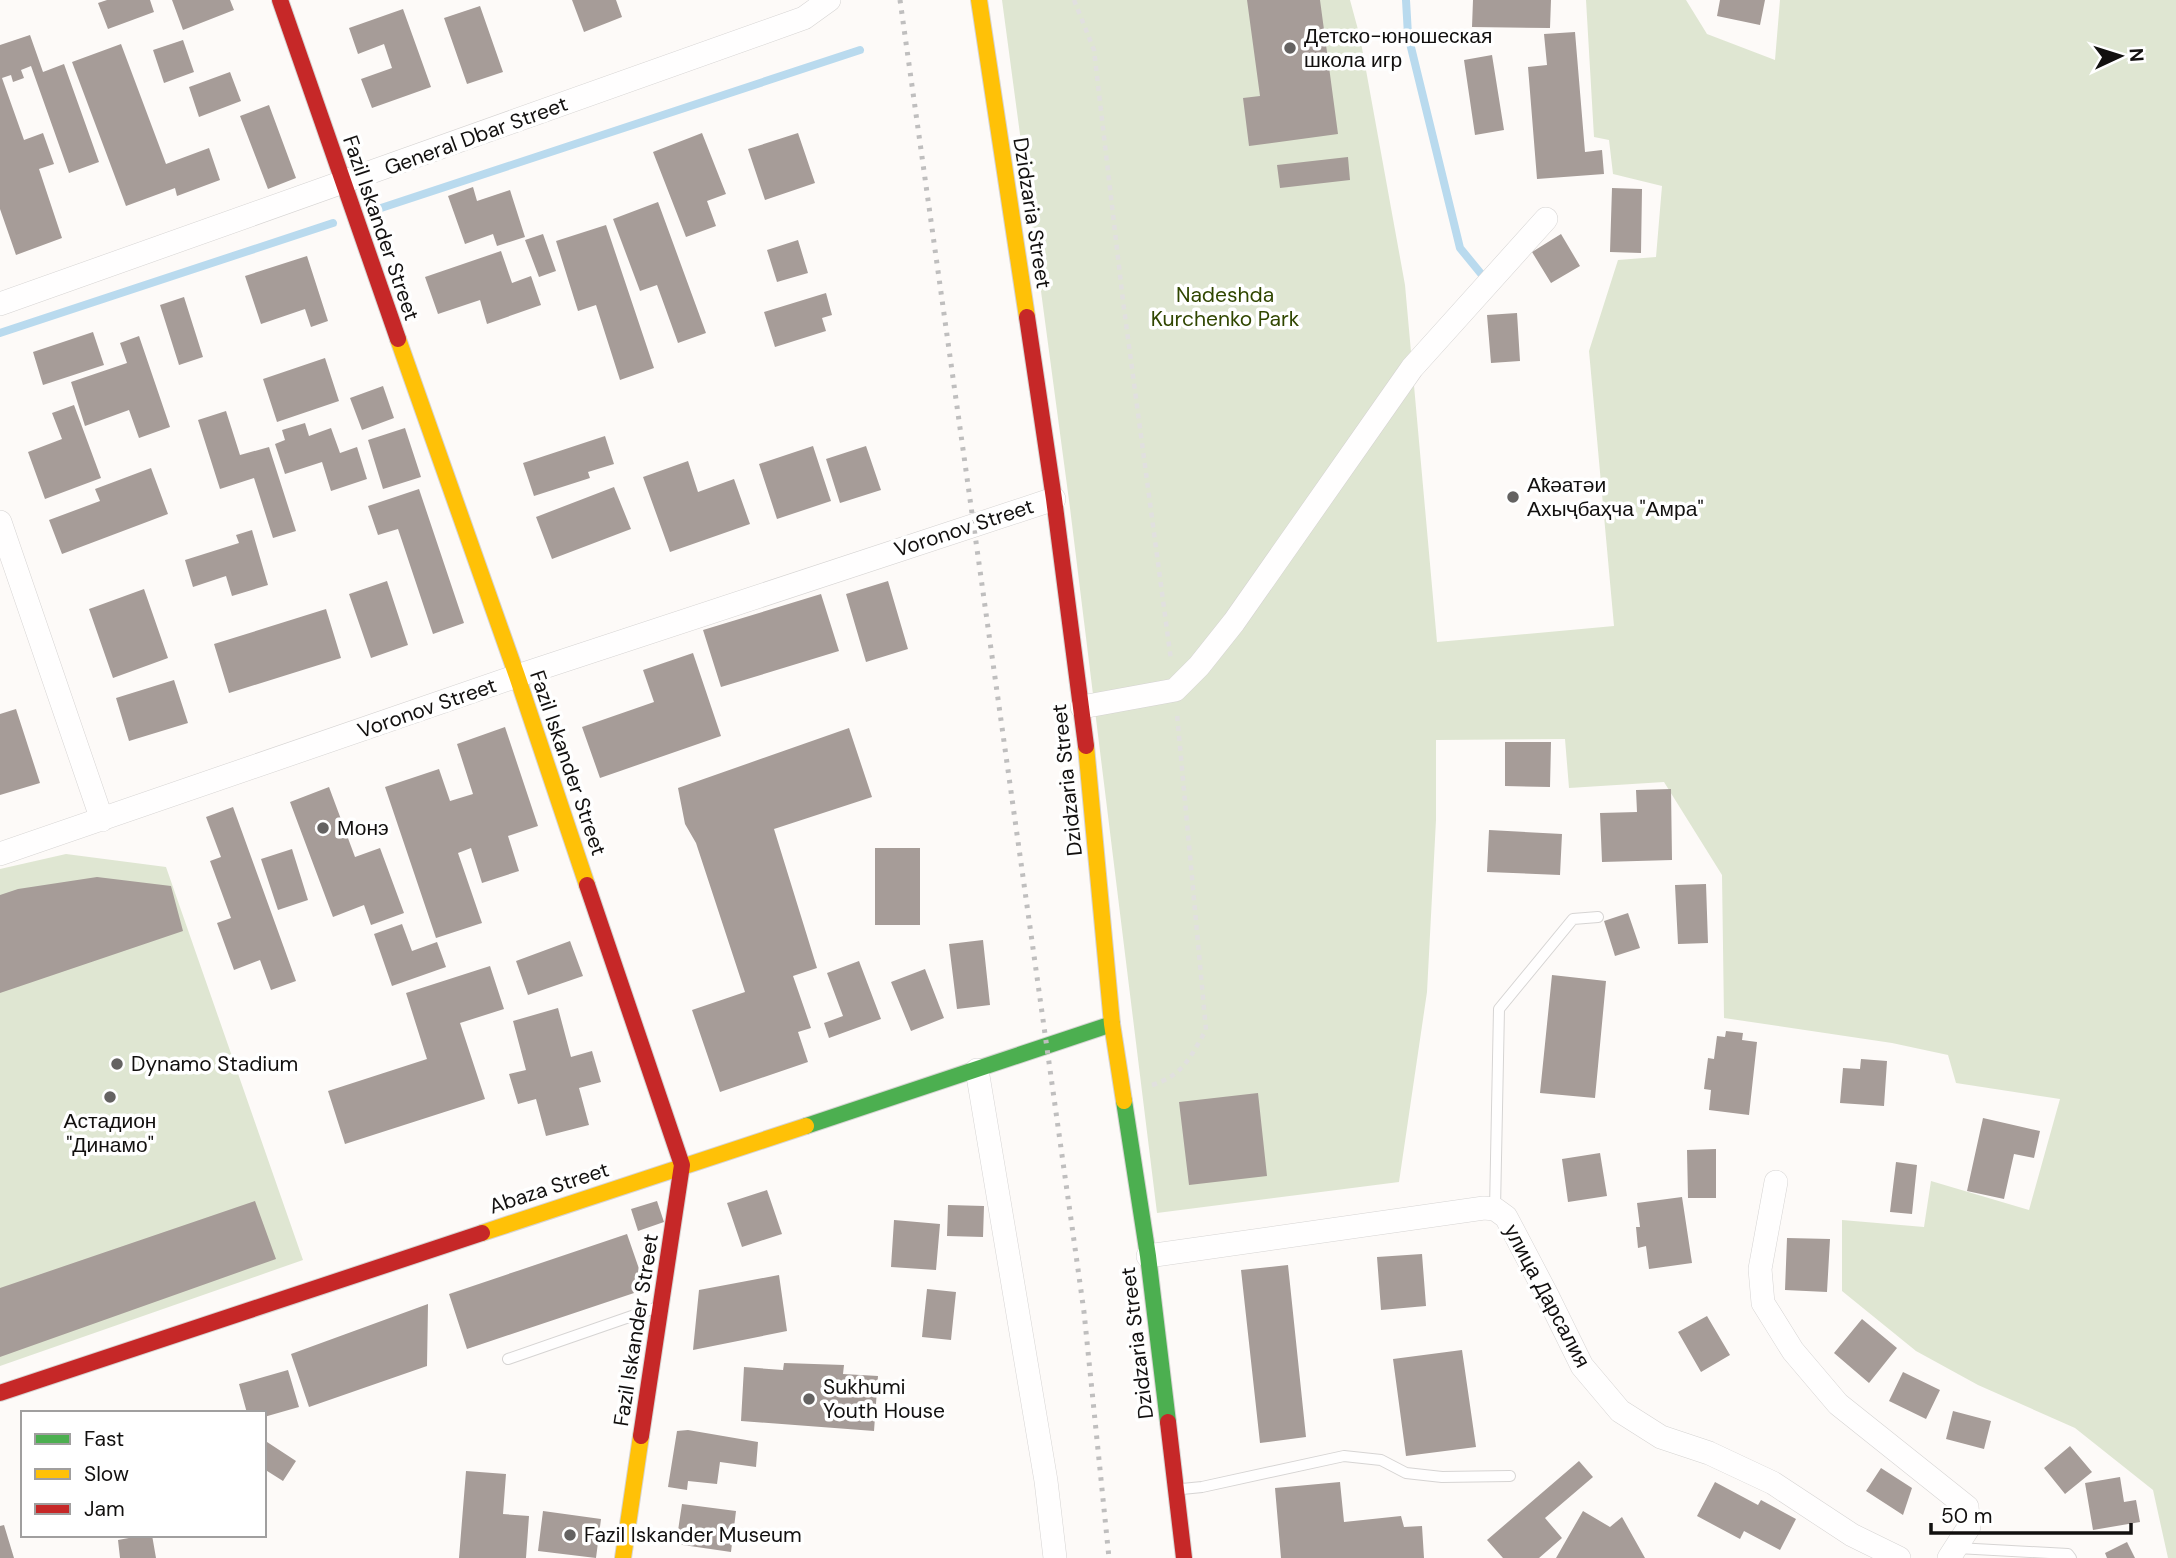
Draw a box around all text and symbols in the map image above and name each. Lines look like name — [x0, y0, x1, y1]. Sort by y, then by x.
north arrow — [2085, 21, 2155, 91]
place label: Детско-юношеская школа игр — [1304, 22, 1492, 74]
marker: Детско-юношеская школа игр — [1282, 40, 1298, 56]
text: N — [2124, 47, 2149, 63]
street label: General Dbar Street — [380, 90, 572, 182]
street label: Fazil Iskander Street — [336, 132, 426, 324]
street label: Dzidzaria Street — [1006, 135, 1058, 291]
park label: Nadeshda Kurchenko Park — [1151, 281, 1300, 333]
place label: Аҟәатәи Ахыҷбаҳча "Амра" — [1527, 471, 1704, 523]
marker: Аҟәатәи Ахыҷбаҳча "Амра" — [1505, 489, 1521, 505]
street label: Voronov Street — [891, 492, 1037, 564]
street label: Fazil Iskander Street — [523, 667, 613, 859]
street label: Voronov Street — [354, 671, 500, 745]
street label: Dzidzaria Street — [1045, 703, 1089, 857]
place label: Монэ — [337, 814, 389, 842]
marker: Монэ — [315, 820, 331, 836]
place label: Dynamo Stadium — [131, 1050, 298, 1078]
marker: Dynamo Stadium — [109, 1056, 125, 1072]
marker: Астадион "Динамо" — [102, 1089, 118, 1105]
place label: Астадион "Динамо" — [64, 1107, 156, 1159]
street label: Abaza Street — [485, 1155, 613, 1221]
street label: улица Дарсалия — [1497, 1219, 1597, 1373]
street label: Fazil Iskander Street — [607, 1232, 665, 1428]
street label: Dzidzaria Street — [1114, 1266, 1160, 1420]
place label: Sukhumi Youth House — [823, 1373, 945, 1425]
marker: Sukhumi Youth House — [801, 1391, 817, 1407]
legend — [21, 1411, 266, 1537]
text: Fast — [84, 1425, 124, 1453]
text: Slow — [84, 1460, 129, 1488]
scale bar — [1931, 1492, 2130, 1536]
text: Jam — [84, 1495, 125, 1523]
text: 50 m — [1941, 1502, 1992, 1530]
place label: Fazil Iskander Museum — [584, 1521, 802, 1549]
marker: Fazil Iskander Museum — [562, 1527, 578, 1543]

